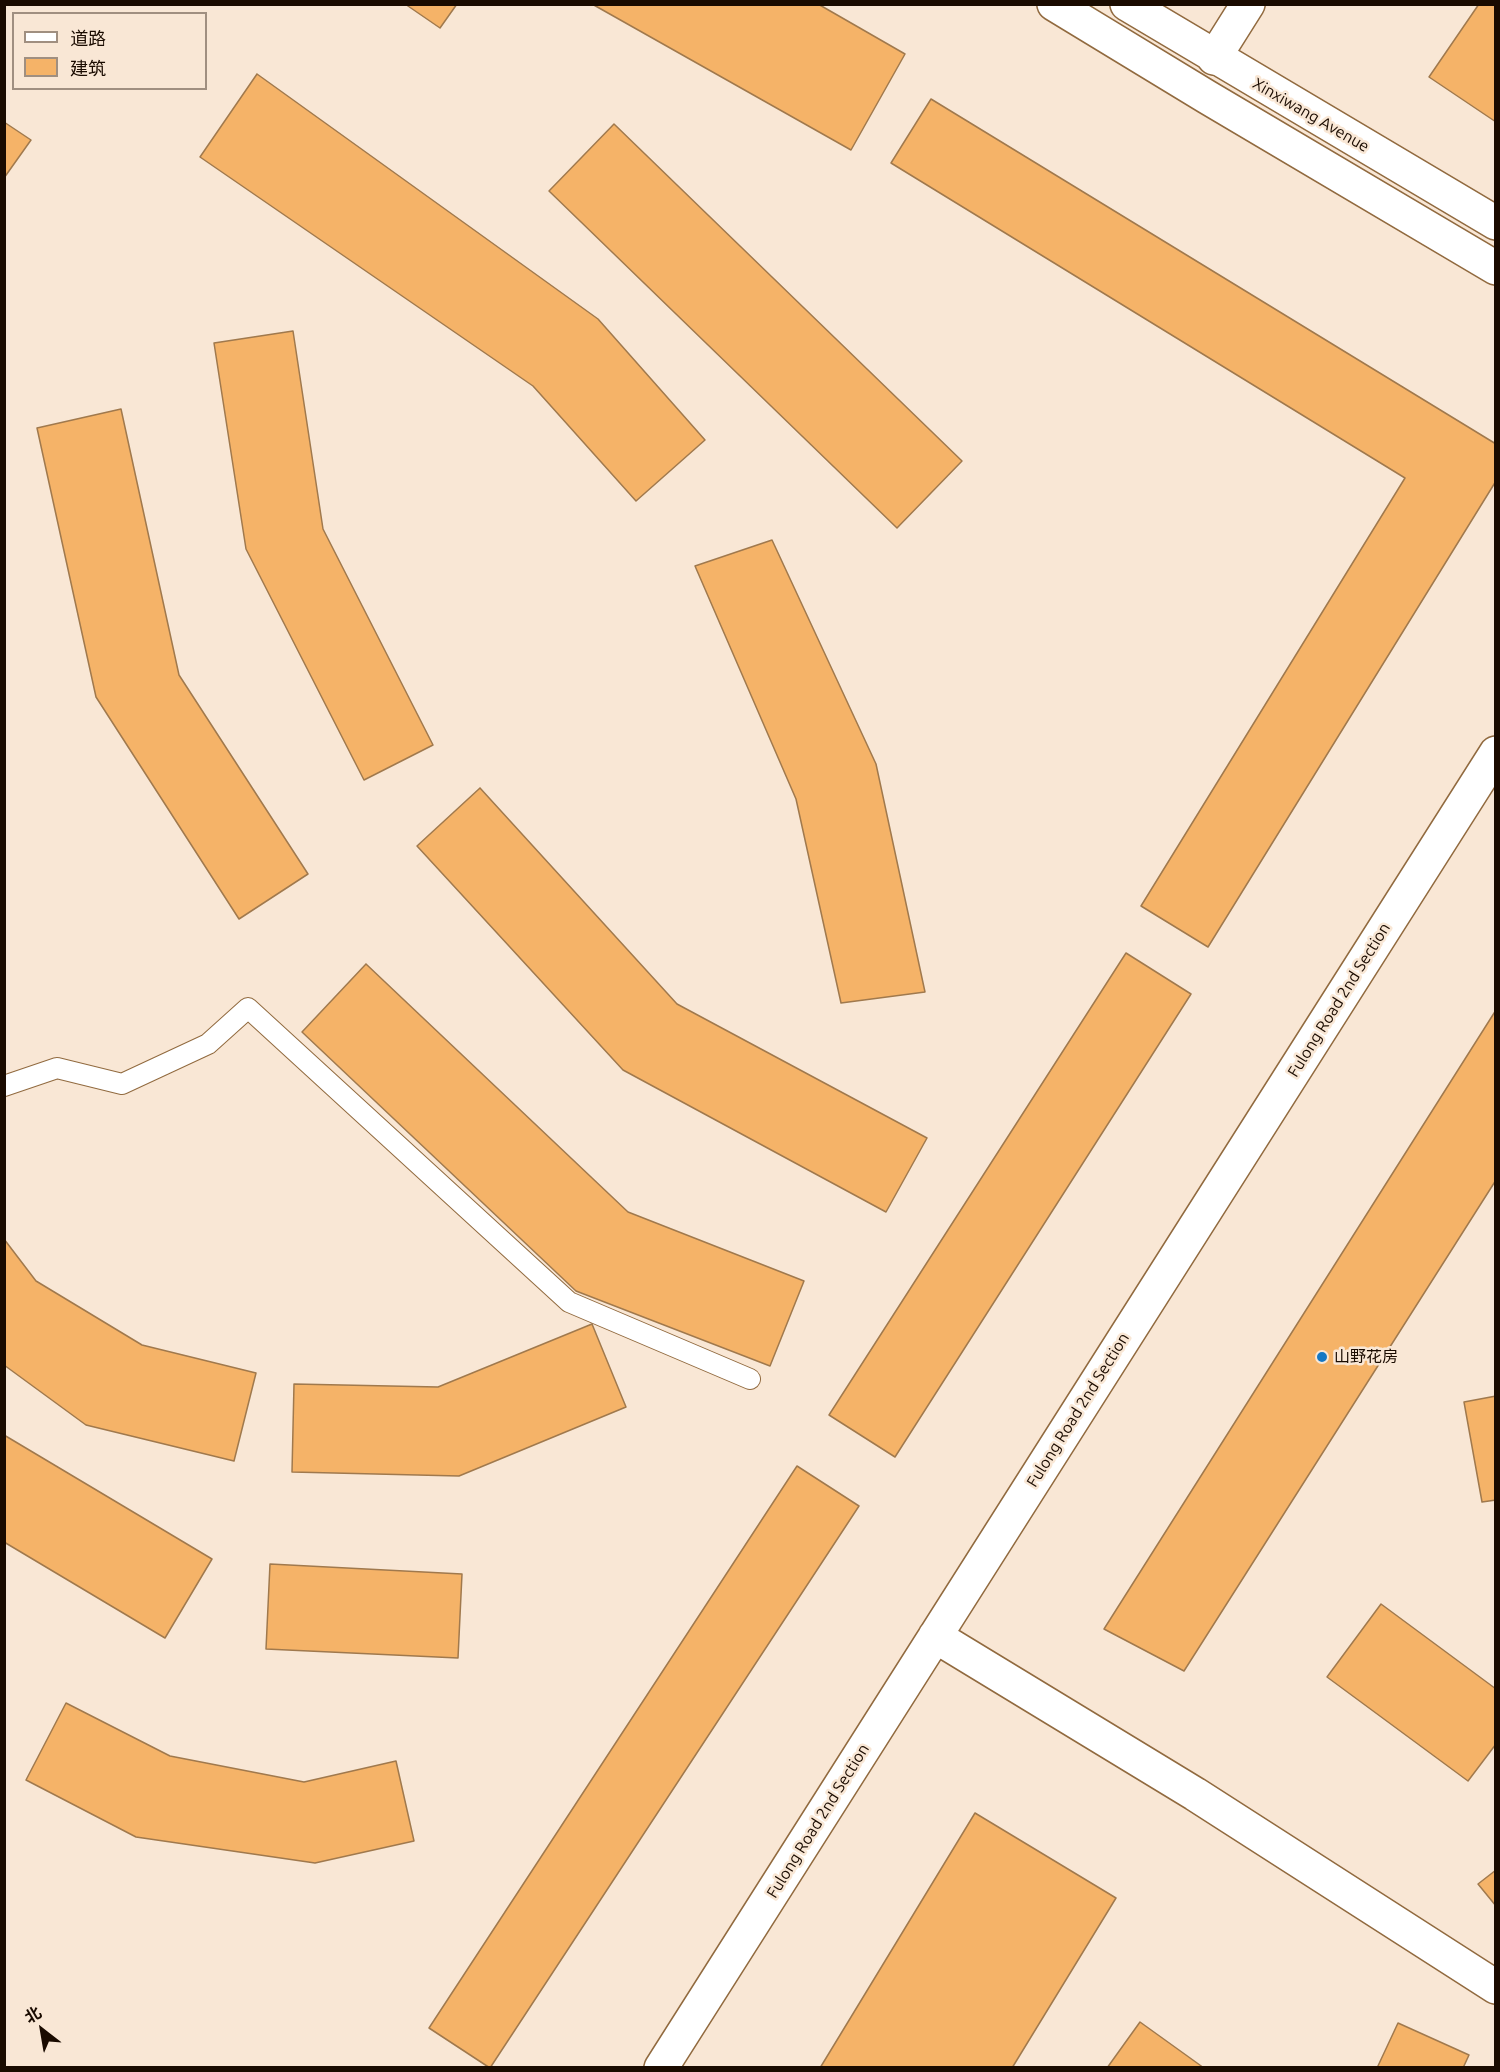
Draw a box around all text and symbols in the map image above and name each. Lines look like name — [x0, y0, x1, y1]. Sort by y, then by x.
legend — [12, 12, 207, 90]
text: 道路 — [70, 28, 106, 48]
text: 建筑 — [70, 58, 106, 78]
street label: Xinxiwang Avenue — [1249, 74, 1373, 156]
street label: Fulong Road 2nd Section — [1284, 919, 1394, 1081]
street label: Fulong Road 2nd Section — [1023, 1329, 1133, 1491]
place label: 山野花房 — [1334, 1347, 1398, 1367]
marker: 山野花房 — [1315, 1350, 1329, 1364]
street label: Fulong Road 2nd Section — [763, 1740, 873, 1902]
north arrow — [12, 2000, 72, 2060]
text: 北 — [21, 2003, 44, 2026]

